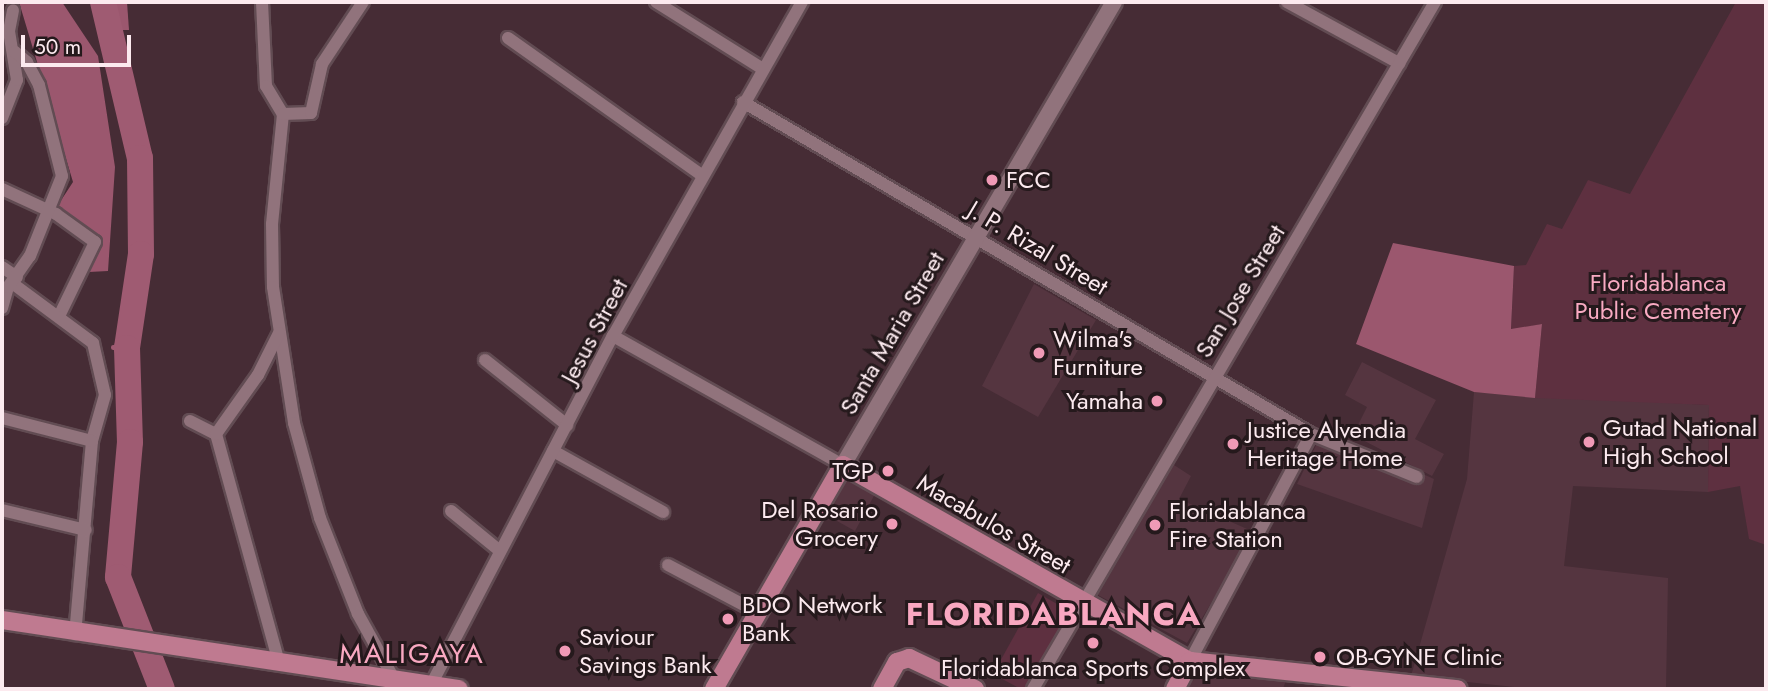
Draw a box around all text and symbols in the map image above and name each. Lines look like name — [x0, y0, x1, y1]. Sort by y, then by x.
scale bar — [24, 21, 135, 65]
text: 50 m — [34, 32, 81, 62]
place label: FCC — [1006, 166, 1051, 194]
marker: FCC — [984, 172, 1000, 188]
street label: J. P. Rizal Street — [963, 195, 1113, 301]
street label: San Jose Street — [1189, 219, 1291, 363]
street label: Santa Maria Street — [834, 246, 950, 420]
park label: Floridablanca Public Cemetery — [1575, 269, 1741, 325]
street label: Jesus Street — [554, 274, 634, 388]
place label: Wilma's Furniture — [1053, 325, 1143, 381]
marker: Wilma's Furniture — [1031, 345, 1047, 361]
place label: Yamaha — [1066, 387, 1143, 415]
marker: Yamaha — [1149, 393, 1165, 409]
place label: Gutad National High School — [1603, 414, 1757, 470]
place label: Justice Alvendia Heritage Home — [1247, 416, 1406, 472]
marker: Gutad National High School — [1581, 434, 1597, 450]
marker: Justice Alvendia Heritage Home — [1225, 436, 1241, 452]
place label: TGP — [832, 457, 874, 485]
marker: TGP — [880, 463, 896, 479]
street label: Macabulos Street — [912, 468, 1076, 580]
place label: Del Rosario Grocery — [761, 496, 878, 552]
place label: Floridablanca Fire Station — [1169, 497, 1306, 553]
marker: Del Rosario Grocery — [884, 516, 900, 532]
marker: Floridablanca Fire Station — [1147, 517, 1163, 533]
place label: BDO Network Bank — [742, 591, 882, 647]
district label: FLORIDABLANCA — [907, 595, 1201, 633]
marker: BDO Network Bank — [720, 611, 736, 627]
place label: Saviour Savings Bank — [579, 623, 712, 679]
marker: Floridablanca Sports Complex — [1085, 635, 1101, 651]
district label: MALIGAYA — [340, 637, 484, 671]
marker: Saviour Savings Bank — [557, 643, 573, 659]
place label: OB-GYNE Clinic — [1336, 643, 1502, 671]
marker: OB-GYNE Clinic — [1310, 647, 1330, 667]
place label: Floridablanca Sports Complex — [941, 654, 1245, 682]

